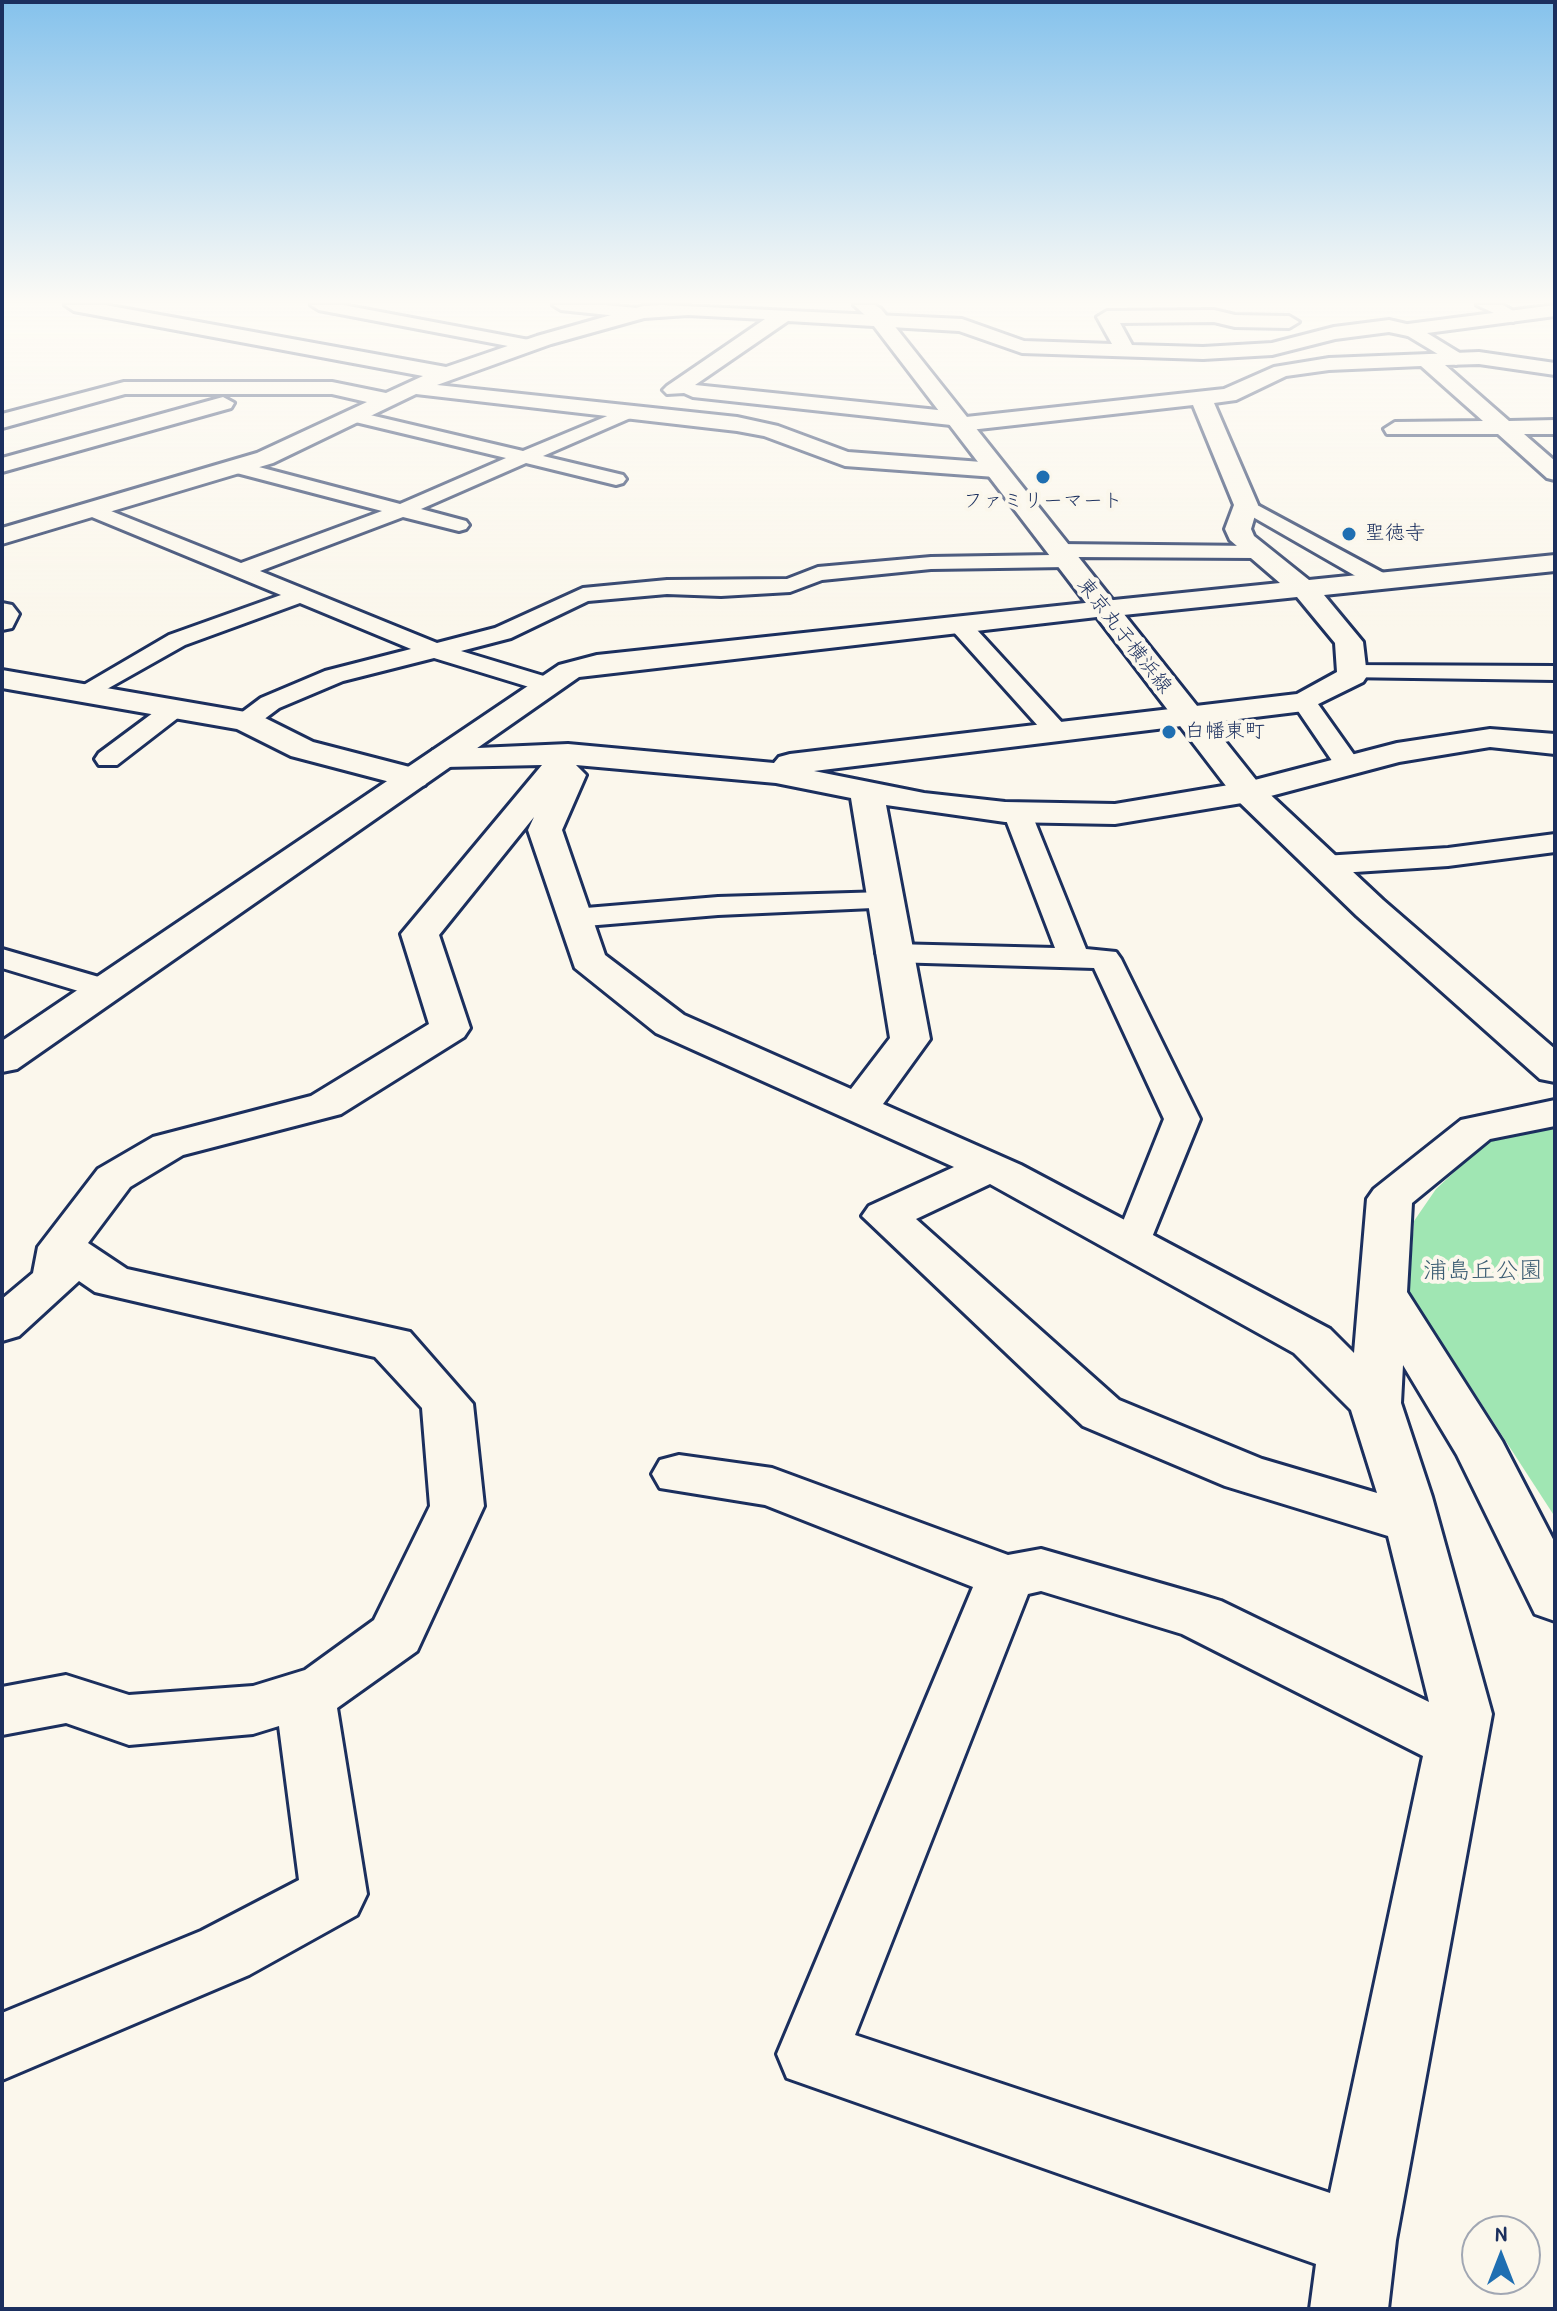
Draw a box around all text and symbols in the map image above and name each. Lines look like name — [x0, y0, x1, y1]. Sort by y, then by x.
marker: ファミリーマート — [1034, 468, 1052, 486]
place label: ファミリーマート — [963, 490, 1123, 514]
place label: 聖徳寺 — [1365, 522, 1425, 546]
marker: 聖徳寺 — [1340, 525, 1358, 543]
street label: 東京丸子横浜線 — [1071, 573, 1177, 699]
place label: 白幡東町 — [1185, 720, 1265, 744]
marker: 白幡東町 — [1160, 723, 1178, 741]
park label: 浦島丘公園 — [1423, 1258, 1543, 1286]
north arrow — [1461, 2215, 1541, 2295]
text: N — [1495, 2218, 1507, 2248]

